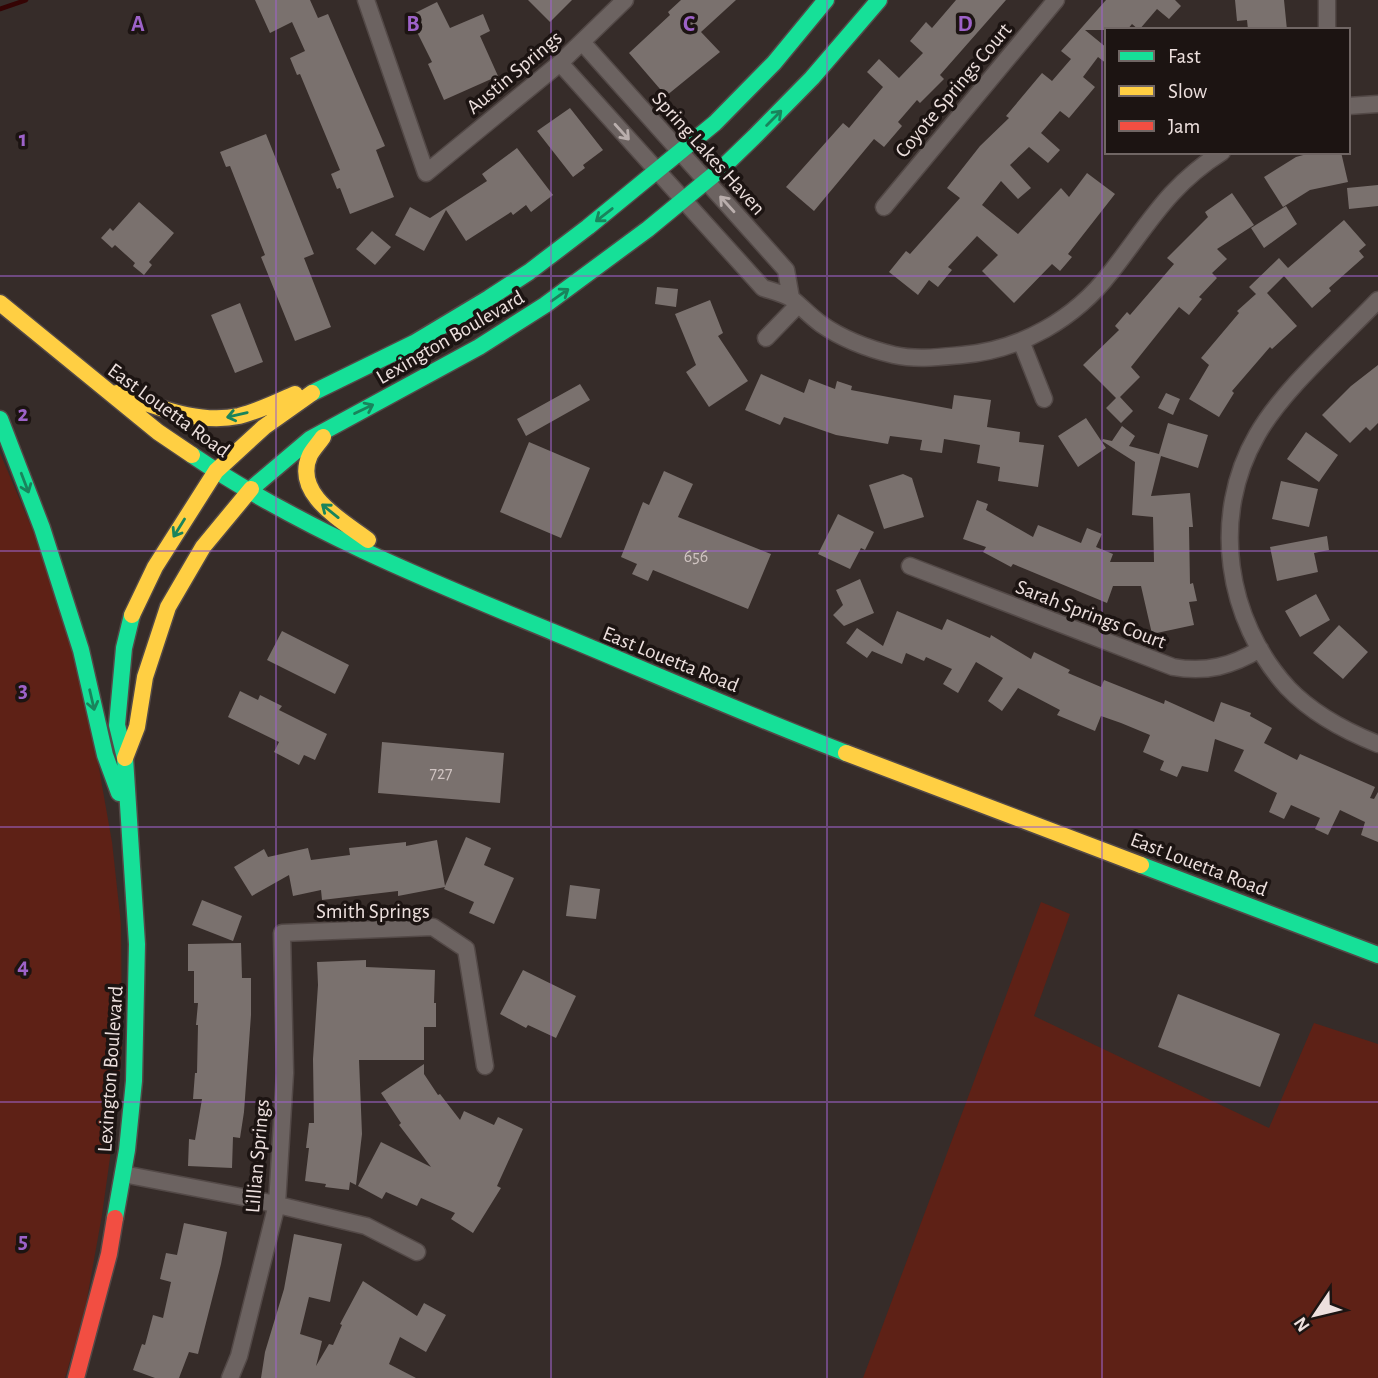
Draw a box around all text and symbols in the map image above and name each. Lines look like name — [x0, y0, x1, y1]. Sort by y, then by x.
text: A — [131, 13, 145, 36]
text: B — [406, 13, 420, 36]
text: C — [683, 13, 695, 36]
text: D — [957, 13, 973, 36]
street label: Coyote Springs Court — [891, 19, 1016, 162]
street label: Austin Springs — [463, 27, 566, 118]
legend — [1105, 28, 1350, 154]
text: Fast — [1168, 46, 1201, 67]
text: Slow — [1168, 81, 1207, 102]
street label: Spring Lakes Haven — [648, 88, 769, 219]
one-way arrow — [765, 109, 782, 126]
text: Jam — [1168, 116, 1200, 137]
one-way arrow — [614, 123, 630, 141]
text: 1 — [19, 128, 27, 151]
one-way arrow — [719, 195, 735, 213]
one-way arrow — [596, 207, 614, 222]
street label: Lexington Boulevard — [373, 287, 528, 388]
one-way arrow — [550, 287, 569, 302]
street label: East Louetta Road — [104, 359, 234, 462]
one-way arrow — [353, 402, 374, 416]
text: 2 — [18, 403, 29, 426]
one-way arrow — [226, 409, 249, 423]
one-way arrow — [19, 472, 32, 494]
one-way arrow — [322, 504, 340, 519]
one-way arrow — [172, 518, 187, 537]
house number: 656 — [684, 548, 708, 566]
street label: Sarah Springs Court — [1013, 576, 1169, 653]
street label: East Louetta Road — [600, 623, 742, 696]
text: 3 — [18, 679, 28, 702]
one-way arrow — [86, 688, 100, 711]
house number: 727 — [429, 765, 453, 783]
street label: East Louetta Road — [1127, 829, 1270, 900]
street label: Smith Springs — [316, 901, 430, 922]
text: 4 — [17, 955, 29, 978]
street label: Lexington Boulevard — [94, 985, 127, 1153]
street label: Lillian Springs — [242, 1098, 273, 1214]
text: 5 — [18, 1230, 28, 1253]
north arrow — [1280, 1280, 1350, 1350]
text: N — [1291, 1313, 1314, 1335]

